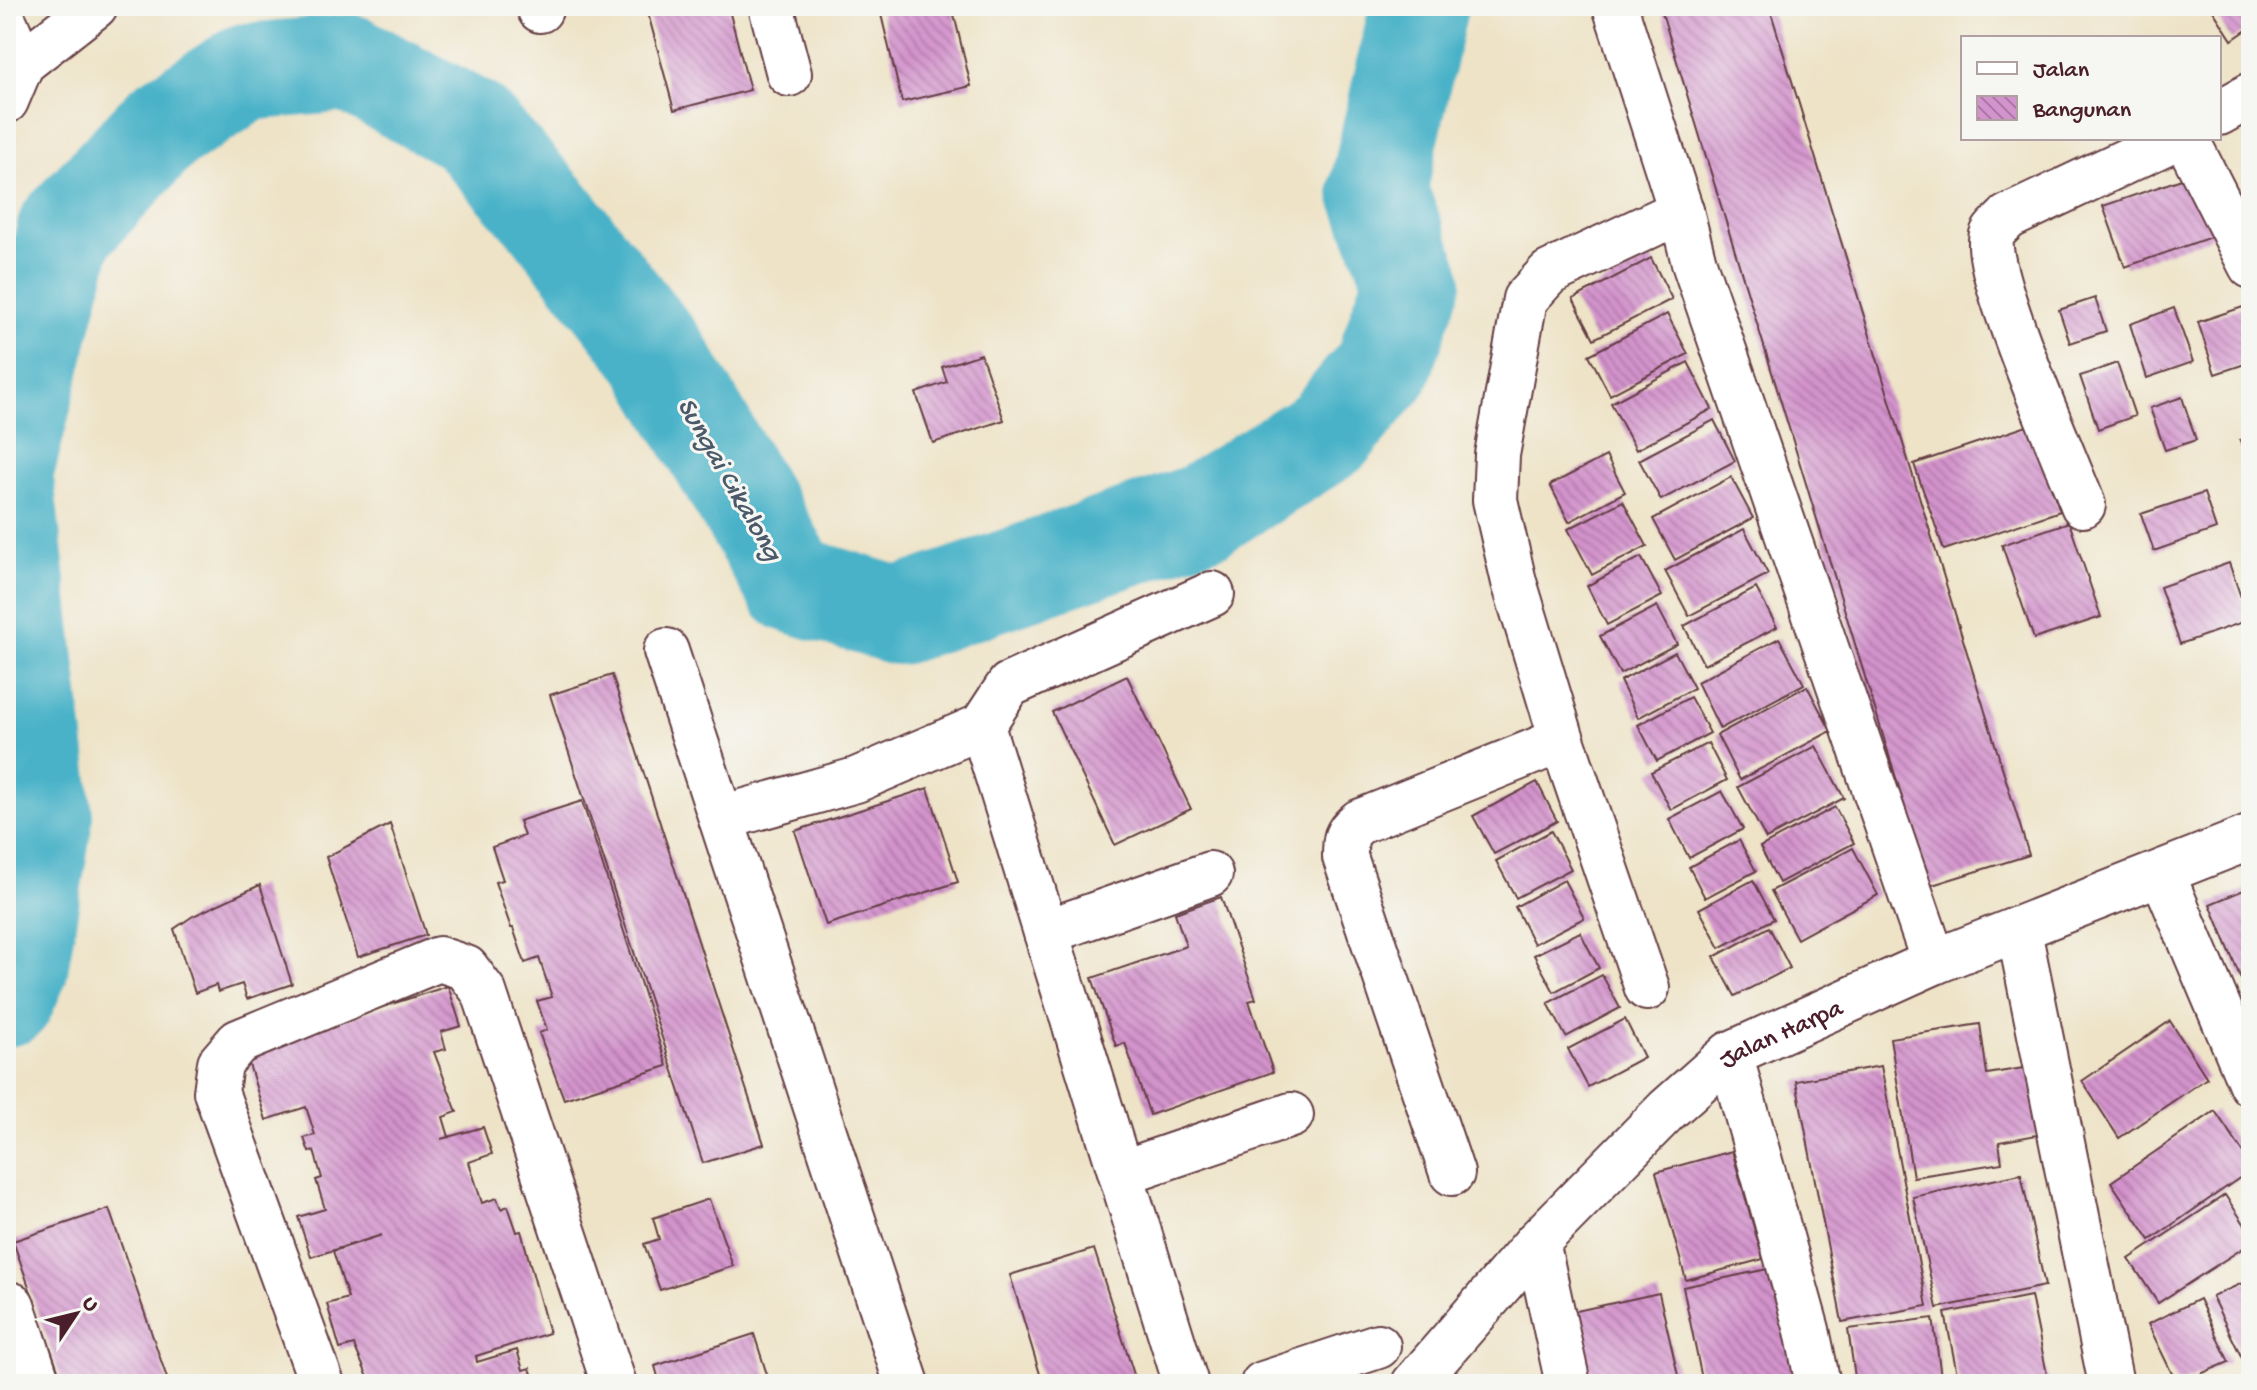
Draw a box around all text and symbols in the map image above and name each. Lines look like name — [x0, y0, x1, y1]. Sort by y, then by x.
legend — [1961, 36, 2221, 140]
text: Jalan — [2033, 57, 2090, 86]
text: Bangunan — [2032, 97, 2132, 126]
water label: Sungai Cikalong — [668, 393, 789, 569]
street label: Jalan Harpa — [1714, 994, 1850, 1077]
north arrow — [36, 1274, 116, 1354]
text: U — [75, 1292, 104, 1318]

